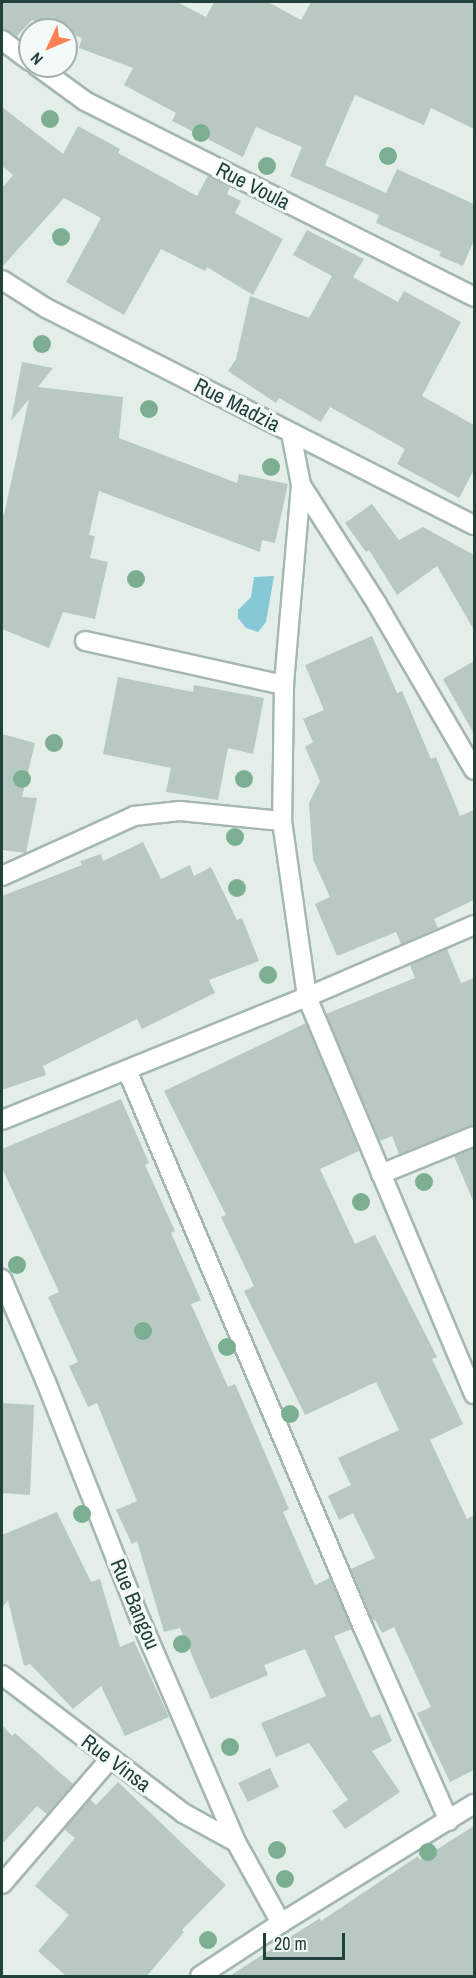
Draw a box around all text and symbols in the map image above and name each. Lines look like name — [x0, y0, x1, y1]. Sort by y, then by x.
north arrow — [18, 18, 78, 78]
text: N — [25, 48, 48, 70]
street label: Rue Voula — [212, 157, 294, 215]
street label: Rue Madzia — [190, 373, 284, 437]
street label: Rue Bangou — [105, 1555, 165, 1653]
street label: Rue Vinsa — [76, 1729, 156, 1797]
scale bar — [266, 1921, 348, 1959]
text: 20 m — [274, 1931, 307, 1956]

